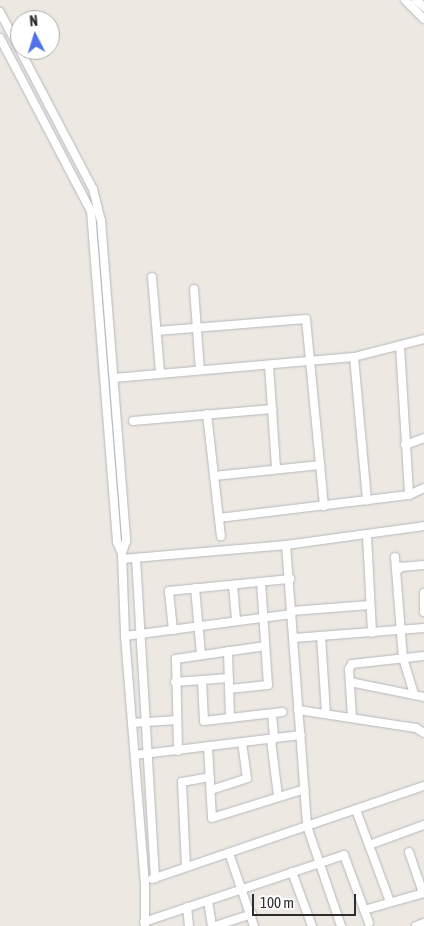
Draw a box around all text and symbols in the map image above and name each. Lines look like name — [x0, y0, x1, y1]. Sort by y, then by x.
north arrow — [10, 10, 60, 60]
text: N — [29, 13, 39, 29]
scale bar — [254, 884, 358, 916]
text: 100 m — [260, 894, 294, 911]

